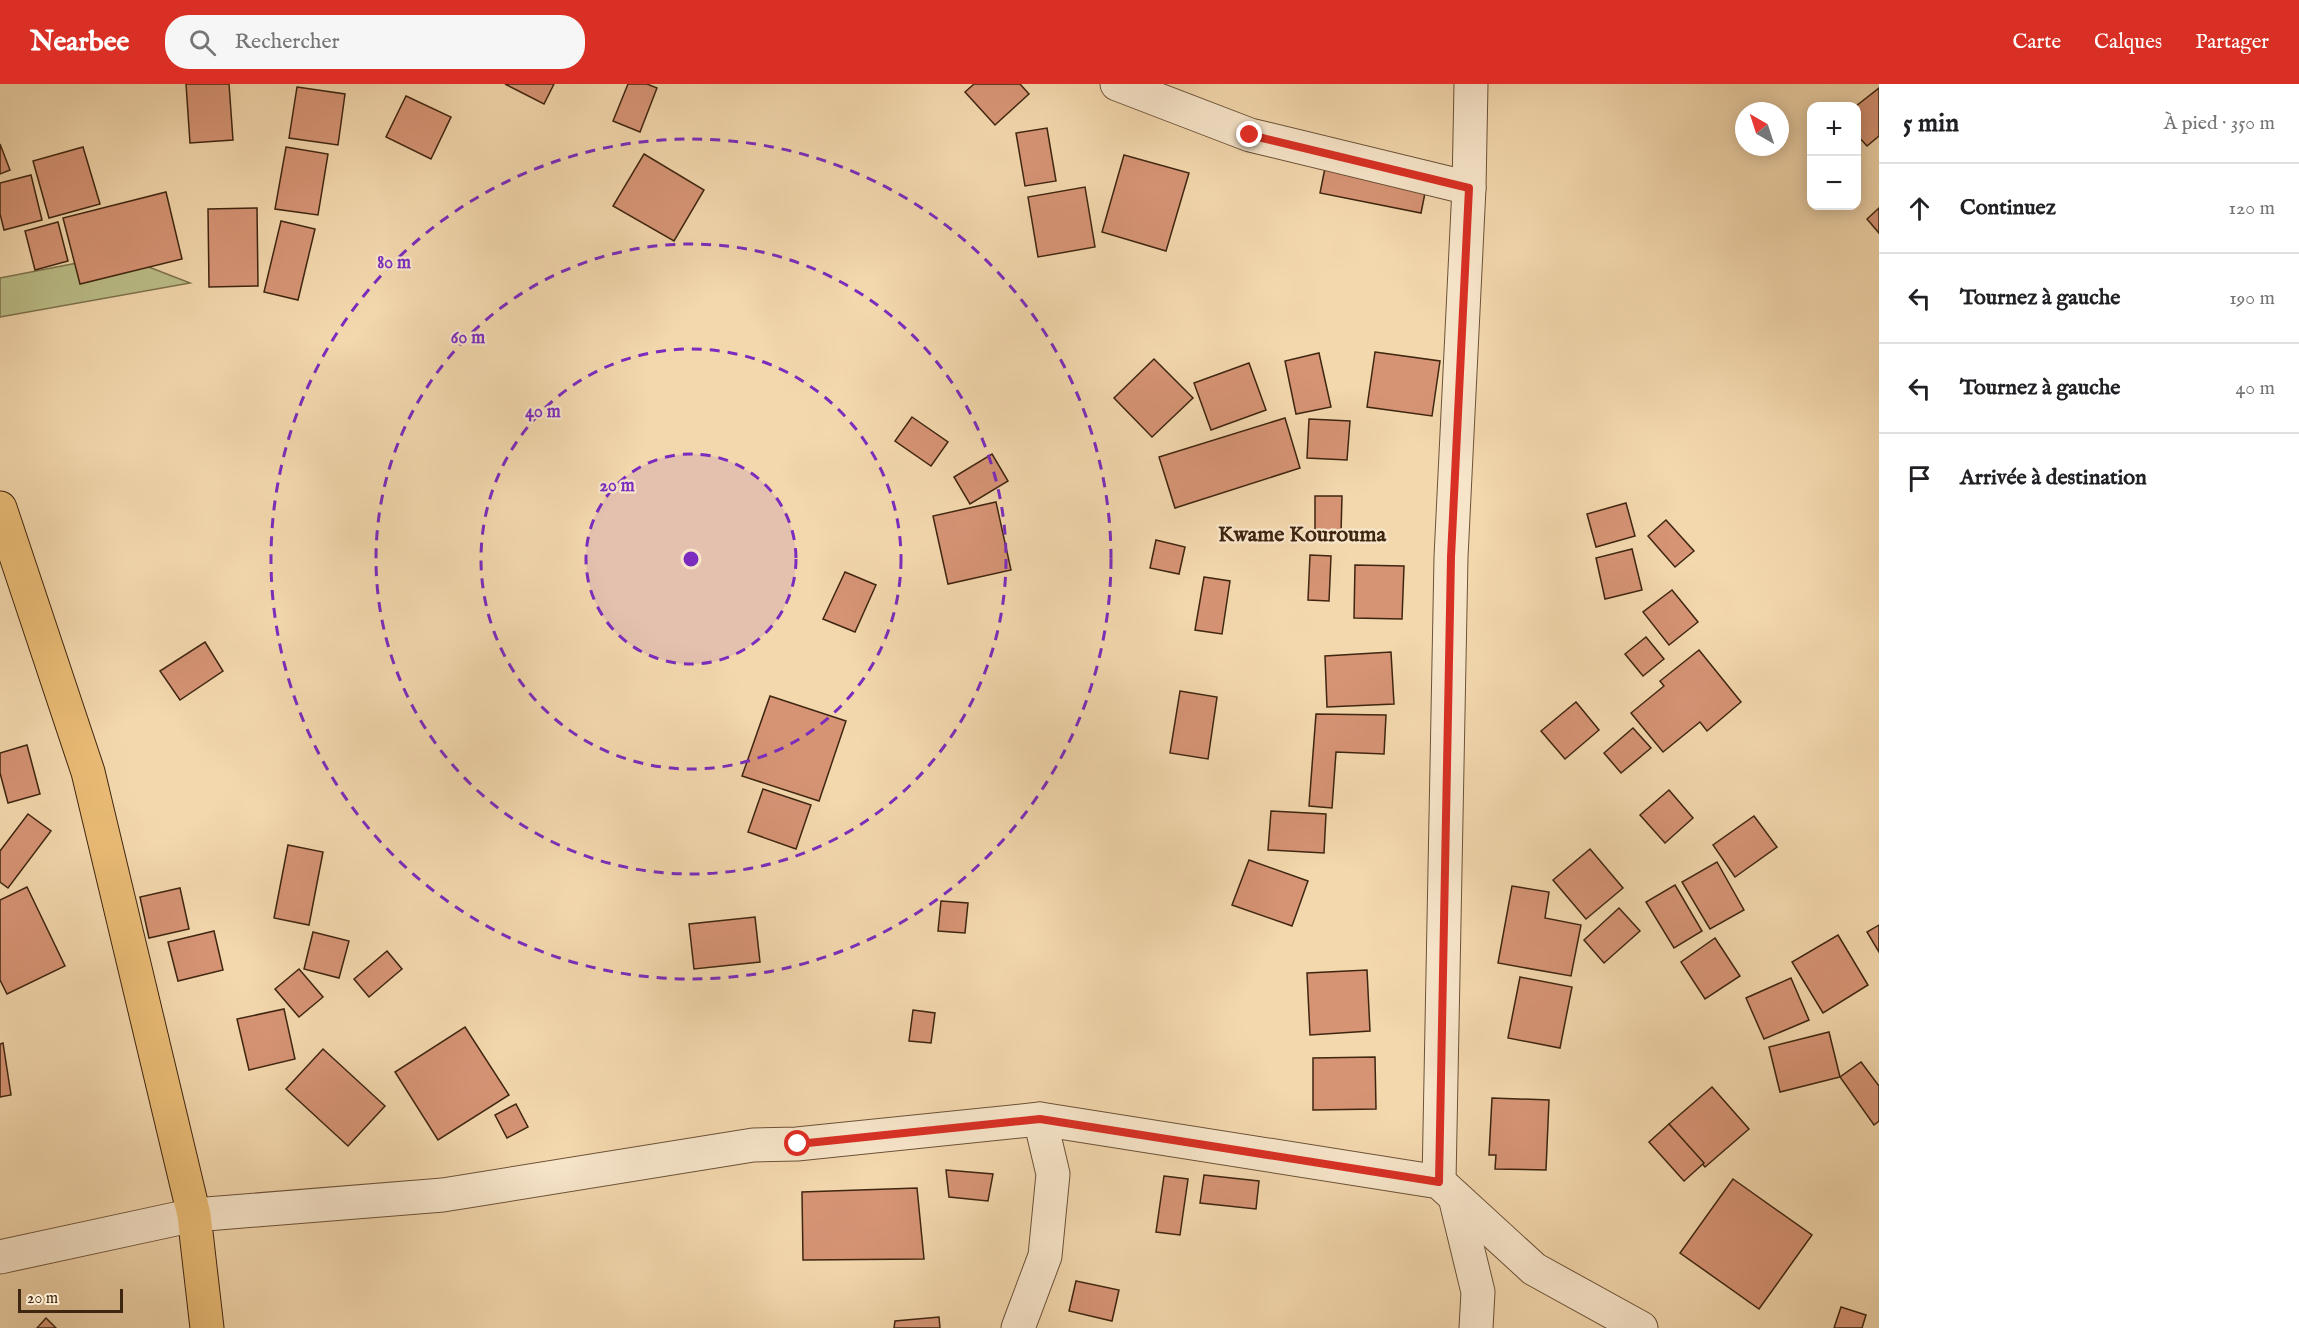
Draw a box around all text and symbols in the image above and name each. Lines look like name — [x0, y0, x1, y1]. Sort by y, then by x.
search box — [165, 15, 585, 69]
text: Nearbee — [30, 25, 129, 60]
icon: search — [186, 26, 219, 59]
text: Rechercher — [234, 28, 340, 56]
text: Carte — [2012, 29, 2061, 56]
text: Calques — [2094, 29, 2162, 56]
text: Partager — [2195, 29, 2269, 56]
north arrow — [1735, 102, 1789, 156]
map controls — [1807, 102, 1861, 210]
button: + — [1807, 102, 1861, 156]
text: 5 min — [1903, 107, 1959, 140]
text: À pied · 350 m — [2164, 111, 2275, 136]
route end — [1236, 121, 1262, 147]
button: − — [1807, 156, 1861, 210]
icon: ahead — [1903, 192, 1936, 225]
text: Continuez — [1960, 194, 2056, 222]
text: 120 m — [2229, 196, 2275, 221]
text: 80 m — [377, 252, 411, 275]
icon: left — [1903, 282, 1936, 315]
text: Tournez à gauche — [1960, 284, 2120, 312]
text: 190 m — [2229, 286, 2275, 311]
text: 60 m — [451, 327, 485, 350]
icon: left — [1903, 372, 1936, 405]
text: Tournez à gauche — [1960, 374, 2120, 402]
text: 40 m — [2236, 376, 2275, 401]
text: 40 m — [525, 401, 561, 424]
icon: arrive — [1903, 462, 1936, 495]
text: Arrivée à destination — [1960, 464, 2147, 492]
text: 20 m — [599, 475, 635, 498]
district label: Kwame Kourouma — [1218, 521, 1386, 549]
centre of rings — [681, 549, 701, 569]
route start — [784, 1130, 810, 1156]
scale bar — [18, 1286, 123, 1314]
text: 20 m — [27, 1289, 58, 1309]

